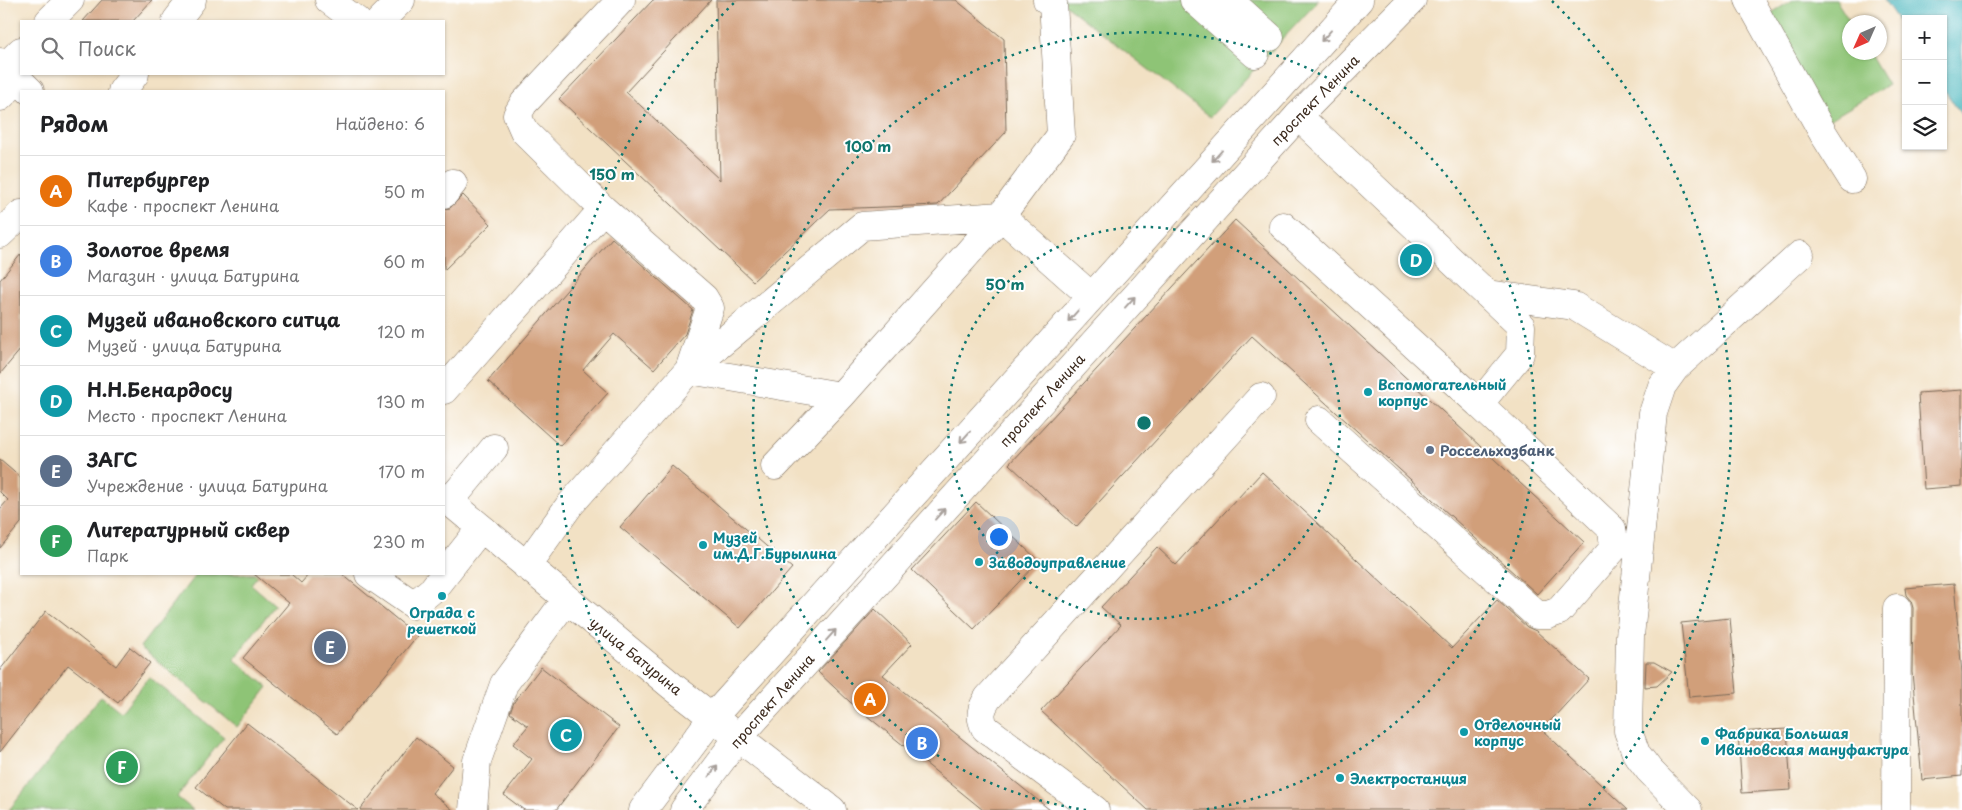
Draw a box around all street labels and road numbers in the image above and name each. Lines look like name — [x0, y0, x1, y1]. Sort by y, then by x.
street label: проспект Ленина — [1266, 50, 1364, 150]
street label: проспект Ленина — [994, 349, 1090, 451]
street label: улица Батурина — [585, 612, 687, 700]
street label: проспект Ленина — [725, 649, 819, 753]

